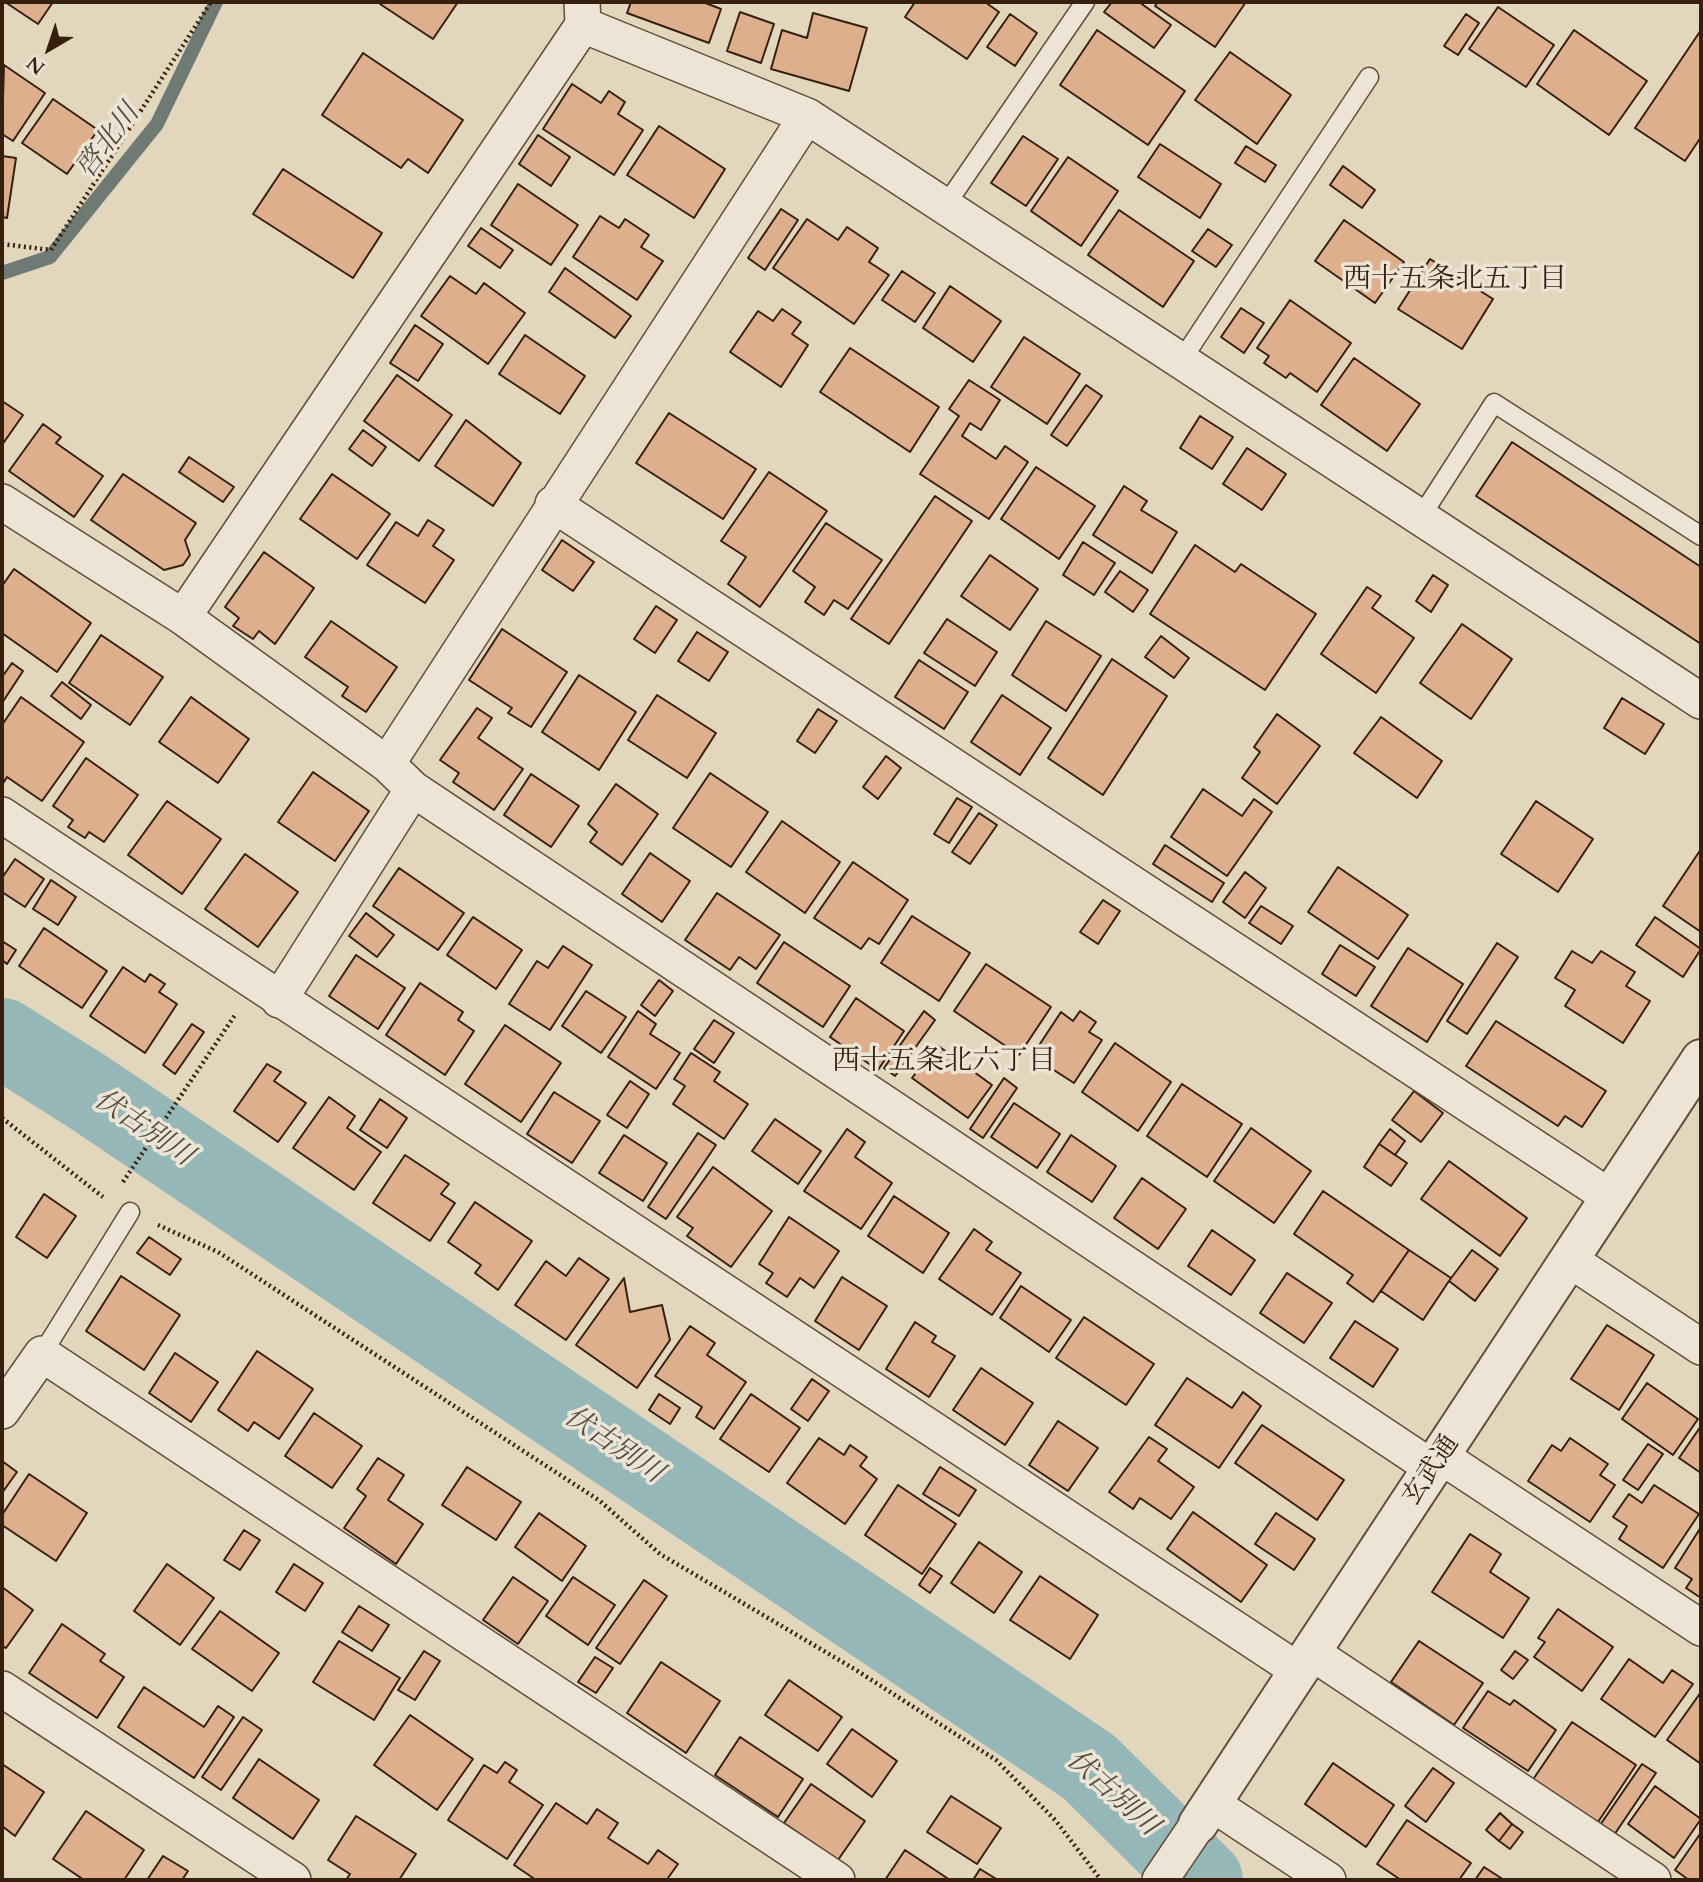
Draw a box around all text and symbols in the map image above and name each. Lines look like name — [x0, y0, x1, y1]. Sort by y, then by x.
north arrow — [14, 14, 84, 84]
text: N — [21, 50, 50, 81]
water label: 啓北川 — [70, 98, 148, 186]
district label: 西十五条北五丁目 — [1343, 264, 1567, 298]
district label: 西十五条北六丁目 — [832, 1046, 1056, 1080]
water label: 伏古別川 — [87, 1084, 199, 1174]
water label: 伏古別川 — [557, 1401, 669, 1491]
street label: 玄武通 — [1397, 1430, 1467, 1512]
water label: 伏古別川 — [1059, 1744, 1165, 1844]

